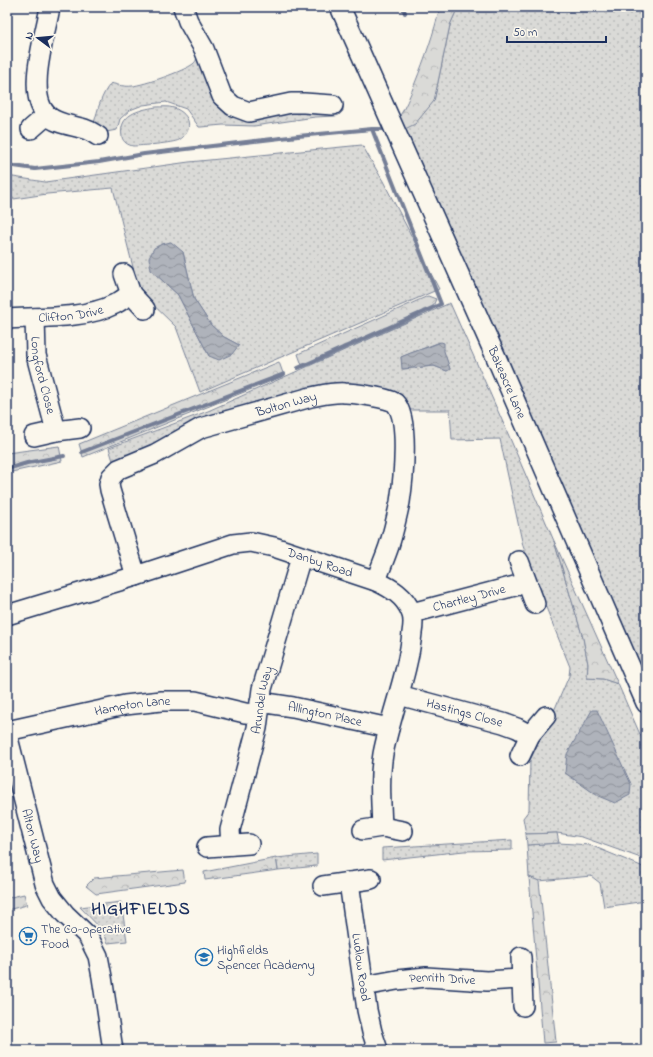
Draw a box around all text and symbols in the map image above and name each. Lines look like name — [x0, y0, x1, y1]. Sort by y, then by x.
north arrow — [18, 18, 58, 58]
scale bar — [507, 18, 606, 44]
text: 50 m — [513, 24, 537, 42]
text: N — [21, 30, 38, 41]
street label: Clifton Drive — [38, 300, 106, 327]
street label: Longford Close — [25, 336, 61, 416]
street label: Bakeacre Lane — [482, 342, 531, 422]
street label: Bolton Way — [253, 387, 318, 422]
street label: Danby Road — [283, 542, 356, 582]
street label: Chartley Drive — [431, 579, 508, 617]
street label: Arundel Way — [246, 664, 279, 736]
street label: Hampton Lane — [93, 692, 170, 721]
street label: Hastings Close — [424, 693, 505, 732]
street label: Allington Place — [287, 697, 364, 731]
street label: Alton Way — [17, 807, 49, 865]
district label: HIGHFIELDS — [91, 897, 191, 922]
place label: The Co-operative Food — [40, 920, 131, 954]
supermarket icon: The Co-operative Food — [18, 926, 38, 946]
street label: Ludlow Road — [347, 932, 375, 1003]
place label: Highfields Spencer Academy — [217, 941, 315, 976]
school or university icon: Highfields Spencer Academy — [194, 947, 214, 967]
street label: Penrith Drive — [408, 967, 476, 990]

